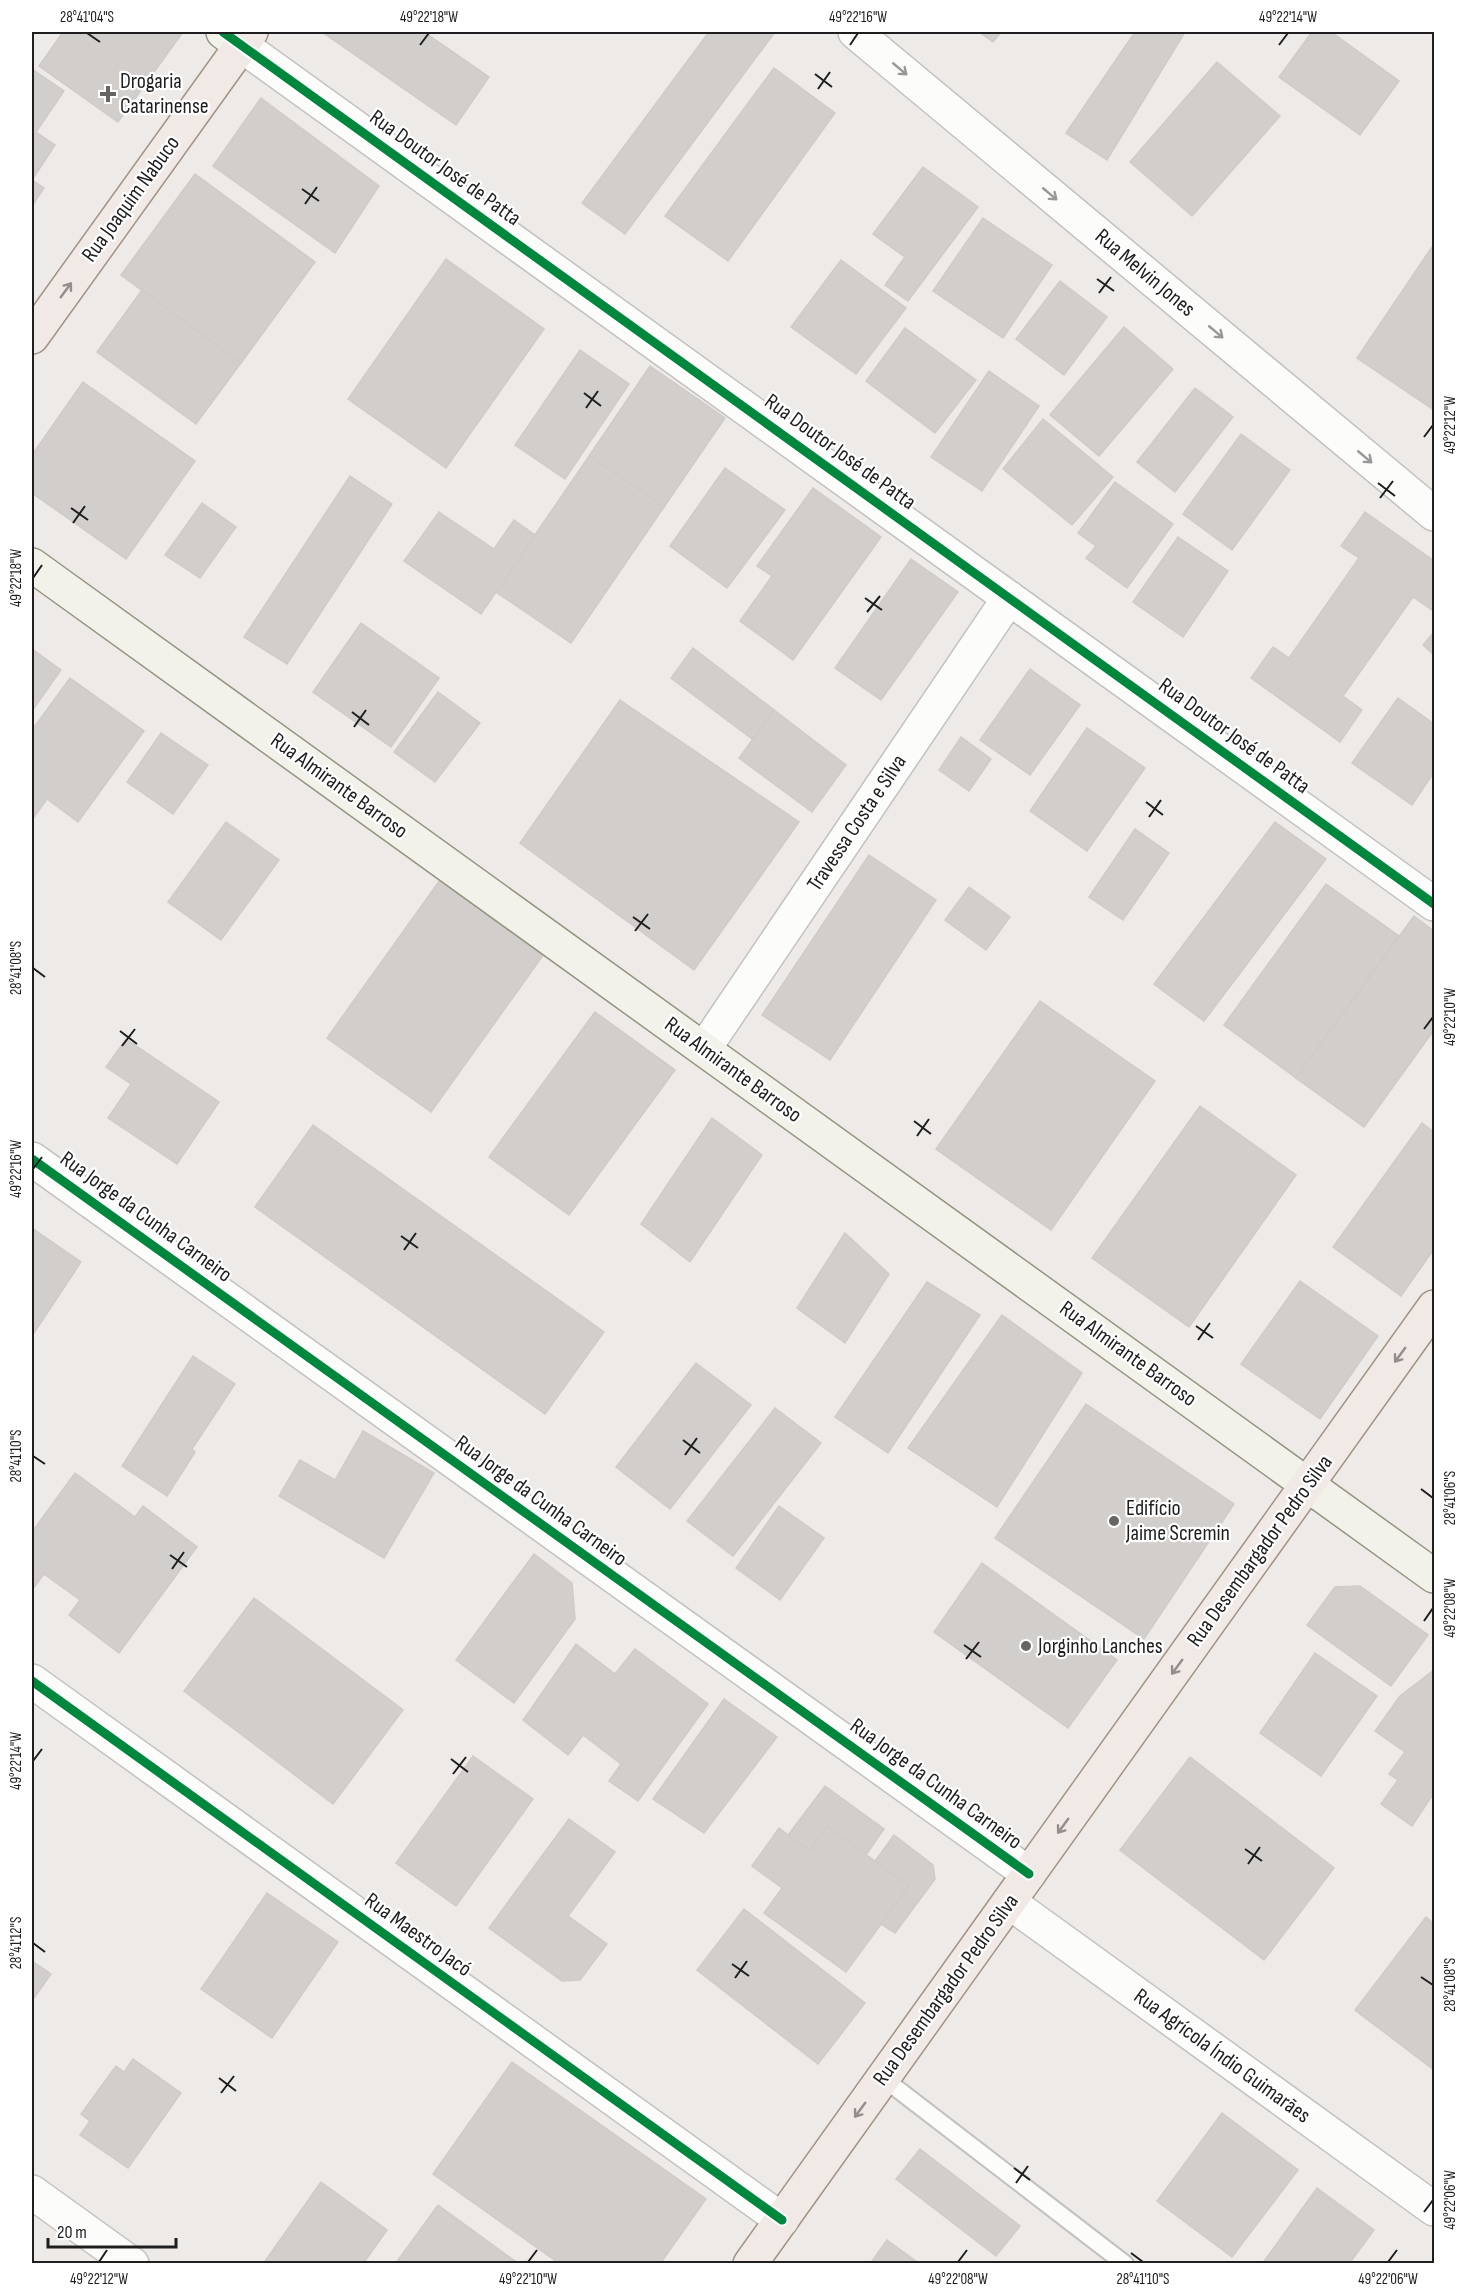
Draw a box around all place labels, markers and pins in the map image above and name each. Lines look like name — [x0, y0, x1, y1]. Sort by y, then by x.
place label: Drogaria Catarinense — [120, 68, 209, 120]
marker: Drogaria Catarinense — [101, 87, 115, 101]
place label: Edifício Jaime Scremin — [1125, 1495, 1230, 1547]
marker: Edifício Jaime Scremin — [1107, 1514, 1121, 1528]
place label: Jorginho Lanches — [1037, 1633, 1163, 1660]
marker: Jorginho Lanches — [1019, 1639, 1033, 1653]

